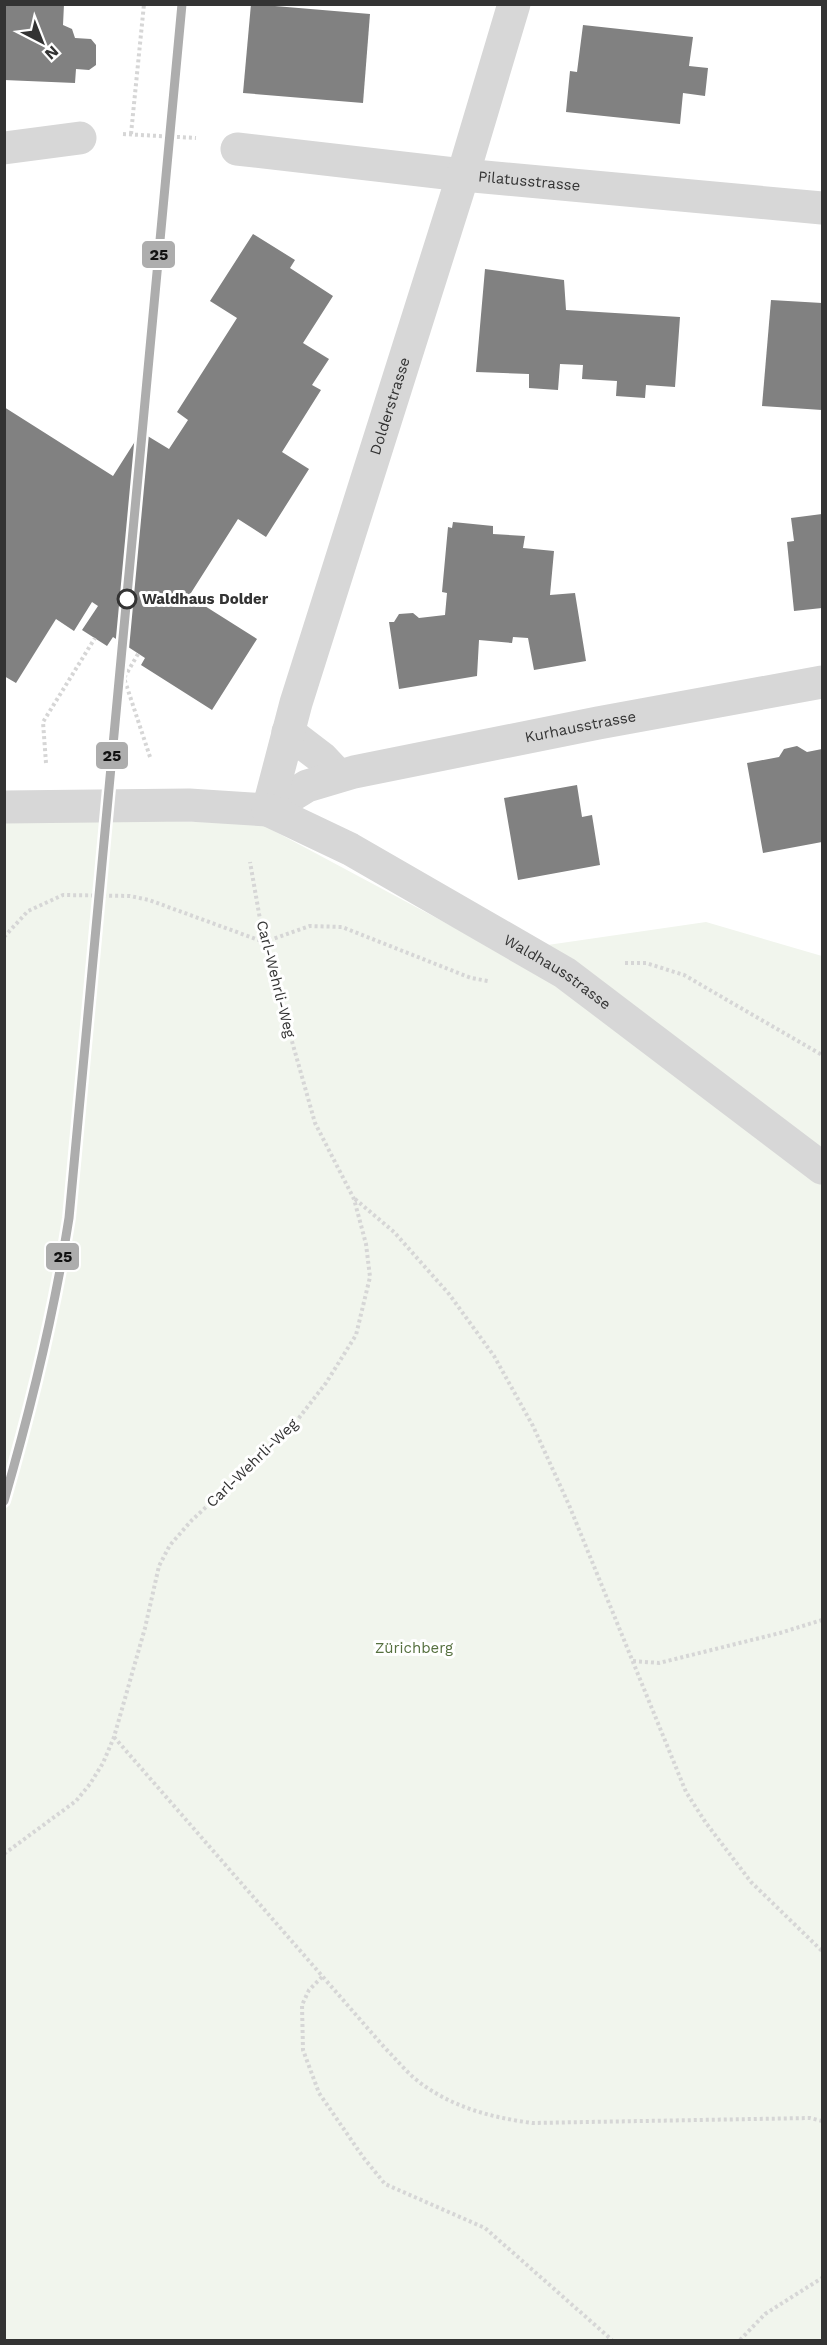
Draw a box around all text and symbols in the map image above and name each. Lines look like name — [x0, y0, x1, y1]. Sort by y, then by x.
north arrow — [12, 12, 72, 72]
text: N — [41, 42, 62, 64]
street label: Pilatusstrasse — [477, 167, 581, 195]
line badge: 25 — [141, 240, 176, 269]
text: 25 — [150, 245, 168, 264]
street label: Dolderstrasse — [366, 355, 414, 457]
marker: Waldhaus Dolder — [117, 589, 137, 609]
place label: Waldhaus Dolder — [142, 590, 269, 608]
street label: Kurhausstrasse — [523, 707, 638, 746]
line badge: 25 — [95, 741, 129, 770]
text: 25 — [103, 746, 121, 765]
street label: Carl-Wehrli-Weg — [253, 918, 299, 1040]
street label: Waldhausstrasse — [501, 931, 614, 1014]
line badge: 25 — [45, 1242, 80, 1271]
text: 25 — [54, 1247, 72, 1266]
street label: Carl-Wehrli-Weg — [203, 1415, 302, 1511]
park label: Zürichberg — [375, 1639, 453, 1657]

